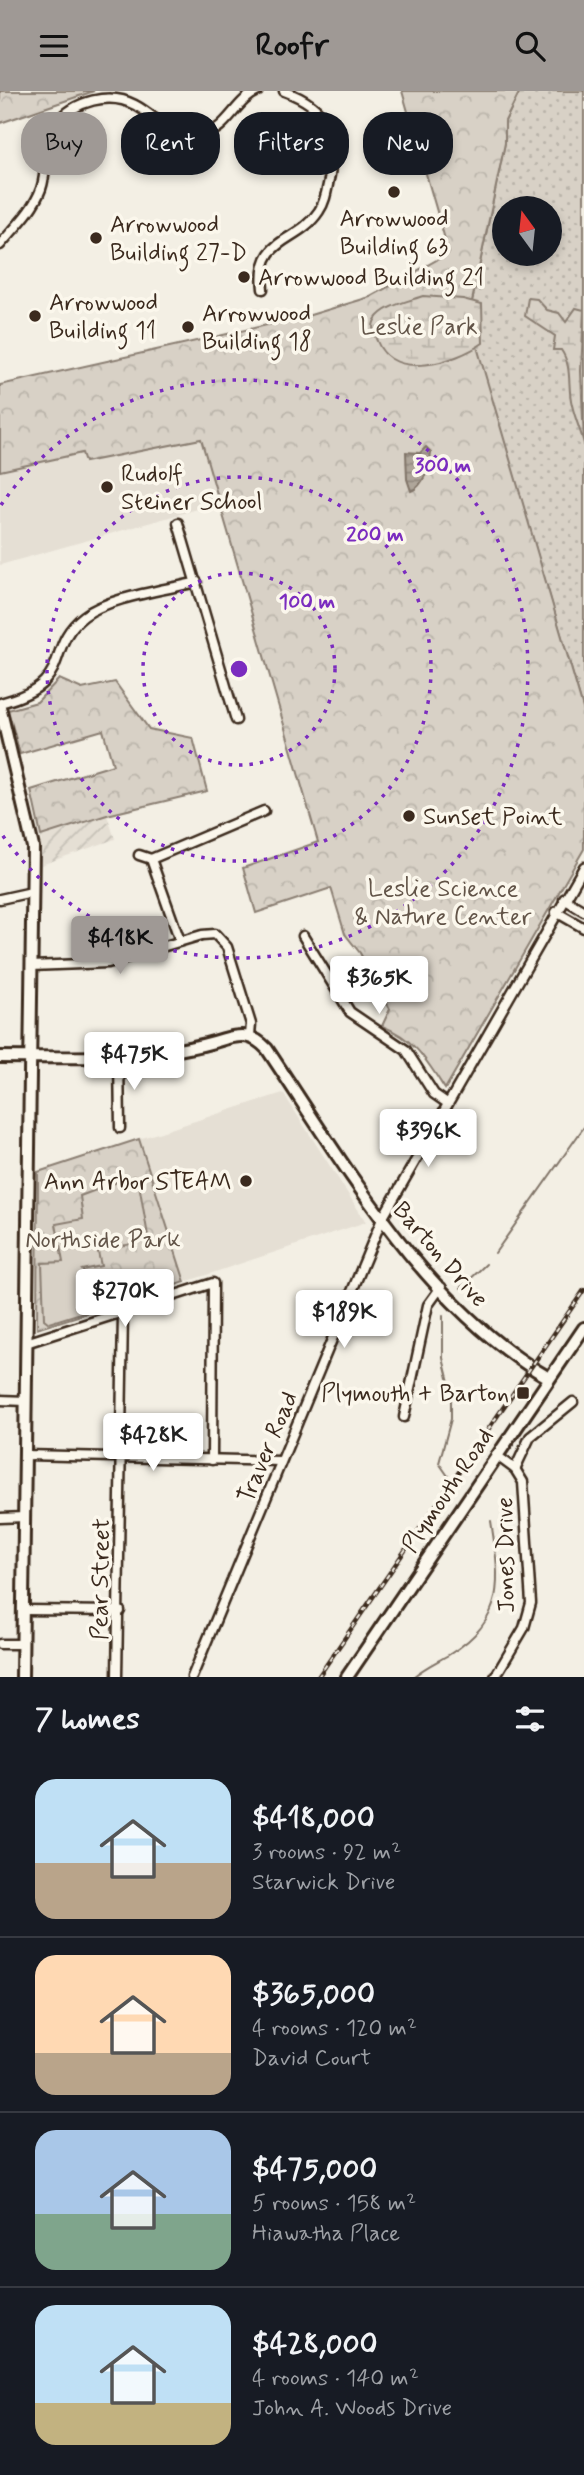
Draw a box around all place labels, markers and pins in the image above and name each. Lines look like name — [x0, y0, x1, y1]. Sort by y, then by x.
marker: Arrowwood Building 63 — [386, 184, 402, 200]
place label: Arrowwood Building 63 — [339, 204, 449, 266]
place label: Arrowwood Building 27-D — [110, 210, 247, 272]
marker: Arrowwood Building 27-D — [88, 230, 104, 246]
place label: Arrowwood Building 21 — [258, 263, 484, 297]
marker: Arrowwood Building 21 — [236, 269, 252, 285]
place label: Arrowwood Building 11 — [49, 288, 158, 350]
place label: Arrowwood Building 18 — [202, 299, 312, 361]
marker: Arrowwood Building 11 — [27, 308, 43, 324]
marker: Arrowwood Building 18 — [180, 319, 196, 335]
place label: Rudolf Steiner School — [121, 459, 263, 518]
marker: Rudolf Steiner School — [99, 479, 115, 495]
centre of rings — [227, 657, 251, 681]
place label: Sunset Point — [423, 802, 563, 833]
marker: Sunset Point — [401, 808, 417, 824]
pin: $418K — [71, 917, 169, 976]
pin: $365K — [330, 957, 428, 1016]
pin: $475K — [85, 1033, 183, 1092]
pin: $396K — [379, 1109, 477, 1169]
place label: Ann Arbor STEAM — [44, 1167, 232, 1198]
marker: Ann Arbor STEAM — [238, 1173, 254, 1189]
pin: $270K — [76, 1269, 174, 1329]
pin: $189K — [295, 1291, 393, 1350]
place label: Plymouth + Barton — [321, 1379, 509, 1410]
marker: Plymouth + Barton — [515, 1385, 531, 1401]
pin: $428K — [104, 1413, 202, 1473]

